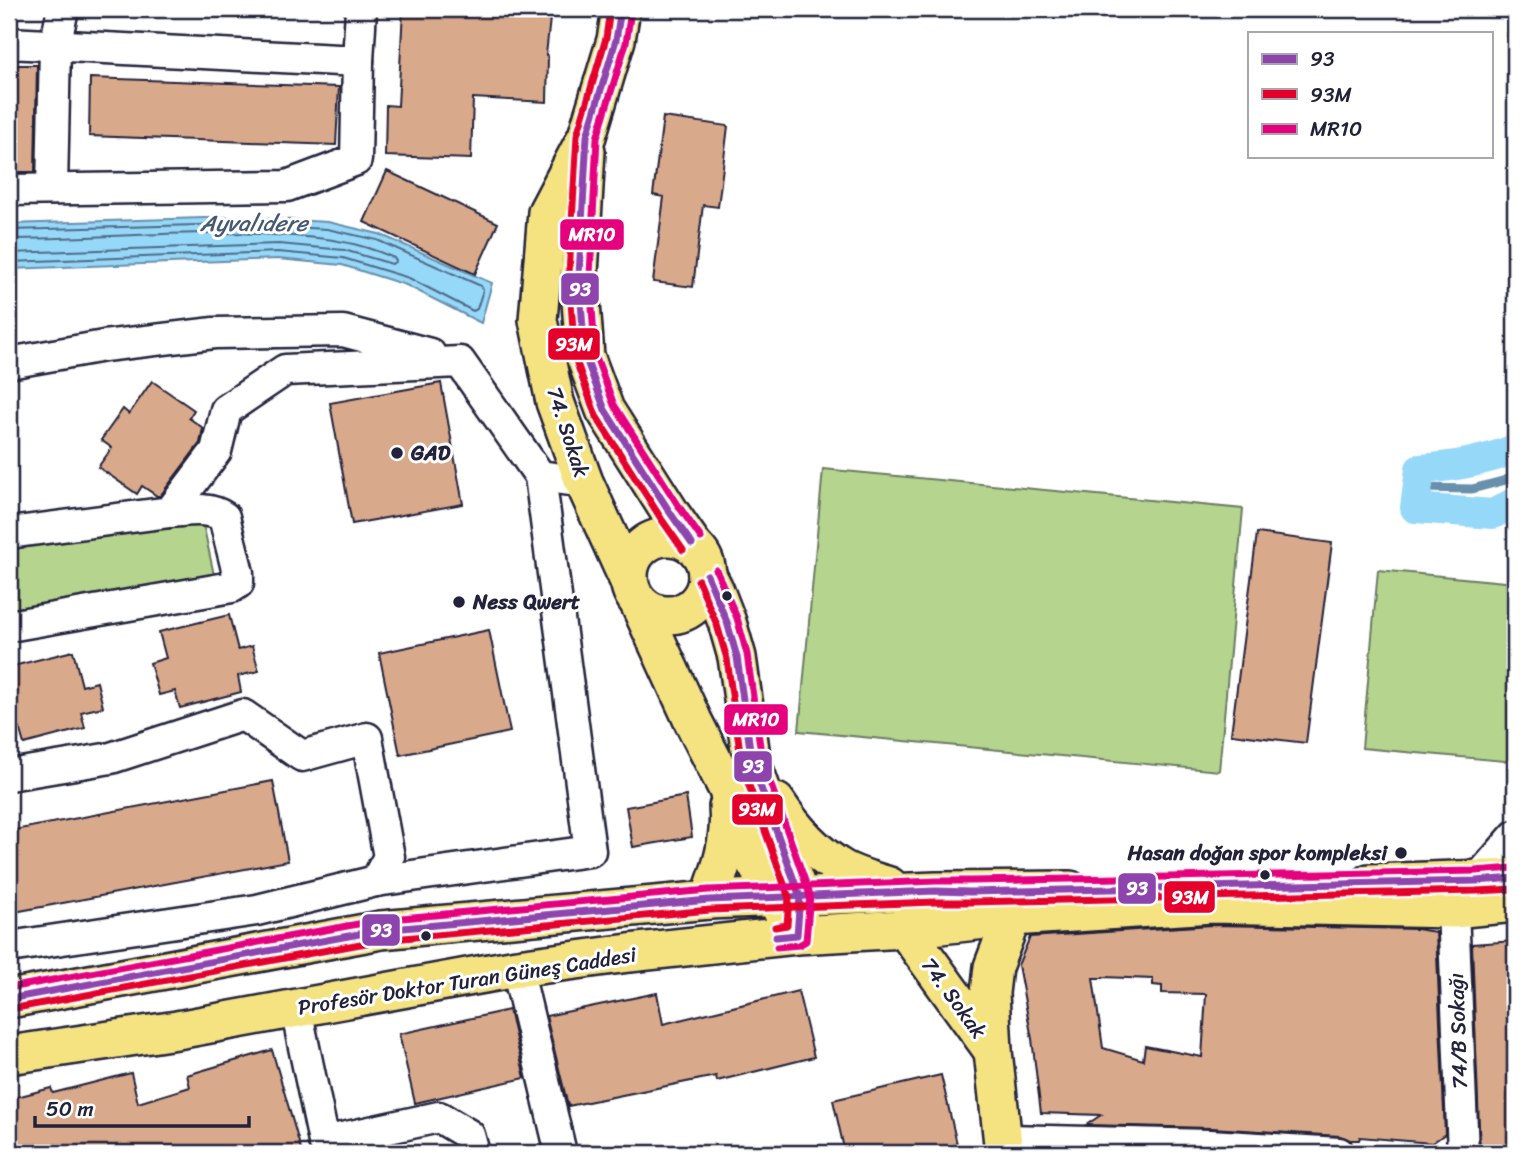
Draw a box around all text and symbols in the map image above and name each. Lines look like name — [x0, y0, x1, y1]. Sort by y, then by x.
legend — [1248, 32, 1492, 158]
text: 93 — [1310, 40, 1335, 78]
text: 93M — [1310, 76, 1352, 114]
text: MR10 — [1310, 110, 1362, 148]
water label: Ayvalıdere — [199, 203, 310, 244]
line badge: MR10 — [559, 218, 625, 251]
text: MR10 — [567, 218, 616, 251]
line badge: 93 — [560, 272, 600, 306]
text: 93 — [569, 273, 592, 306]
line badge: 93M — [547, 327, 601, 361]
text: 93M — [555, 328, 593, 361]
street label: 74. Sokak — [535, 382, 601, 482]
place label: GAD — [410, 434, 451, 472]
marker: GAD — [389, 445, 405, 461]
place label: Ness Qwert — [472, 583, 581, 621]
unlabelled marker — [720, 589, 734, 603]
marker: Ness Qwert — [451, 594, 467, 610]
line badge: MR10 — [723, 703, 789, 736]
text: MR10 — [731, 703, 780, 736]
line badge: 93 — [733, 750, 773, 783]
text: 93 — [742, 750, 765, 783]
line badge: 93M — [731, 793, 784, 826]
text: 93M — [738, 793, 776, 826]
place label: Hasan doğan spor kompleksi — [1127, 834, 1388, 872]
marker: Hasan doğan spor kompleksi — [1393, 845, 1409, 861]
unlabelled marker — [1258, 868, 1272, 882]
line badge: 93 — [1117, 872, 1157, 905]
text: 93 — [1126, 872, 1149, 905]
line badge: 93M — [1163, 880, 1216, 914]
text: 93M — [1171, 881, 1209, 914]
line badge: 93 — [361, 913, 401, 947]
text: 93 — [370, 914, 393, 947]
unlabelled marker — [419, 929, 433, 943]
street label: Profesör Doktor Turan Güneş Caddesi — [295, 935, 640, 1027]
street label: 74. Sokak — [911, 949, 997, 1047]
street label: 74/B Sokağı — [1437, 972, 1479, 1090]
scale bar — [35, 1085, 248, 1129]
text: 50 m — [46, 1090, 94, 1128]

